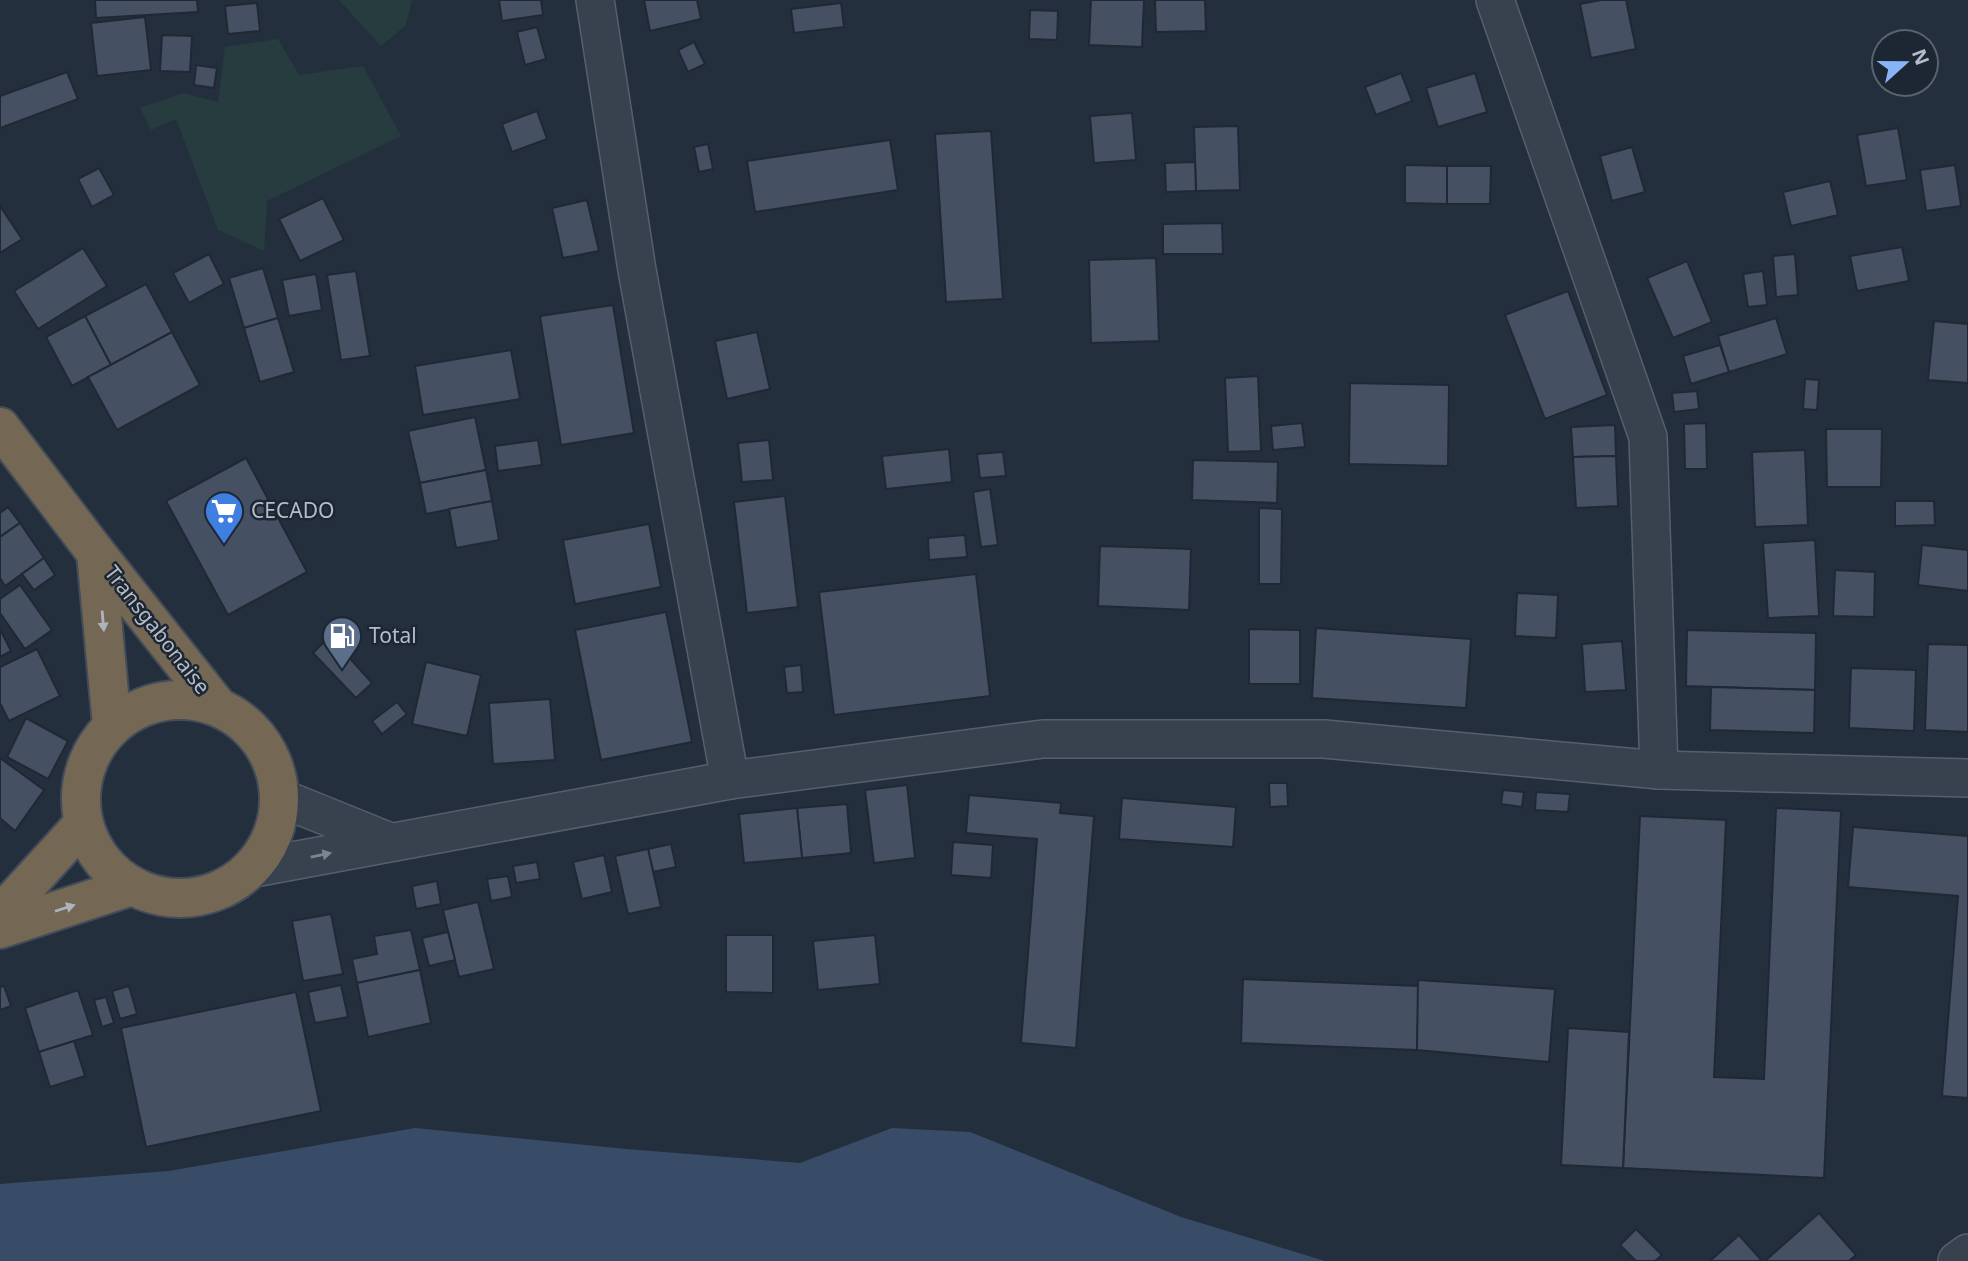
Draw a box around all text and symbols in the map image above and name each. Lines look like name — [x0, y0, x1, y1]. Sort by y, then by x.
north arrow — [1870, 28, 1940, 98]
text: N — [1906, 45, 1936, 69]
supermarket icon: CECADO — [203, 490, 245, 545]
place label: CECADO — [251, 496, 334, 524]
street label: Transgabonaise — [99, 559, 217, 700]
one-way arrow — [98, 611, 109, 633]
fuel station icon: Total — [321, 615, 363, 670]
place label: Total — [369, 621, 417, 649]
one-way arrow — [310, 849, 332, 860]
one-way arrow — [54, 902, 75, 913]

